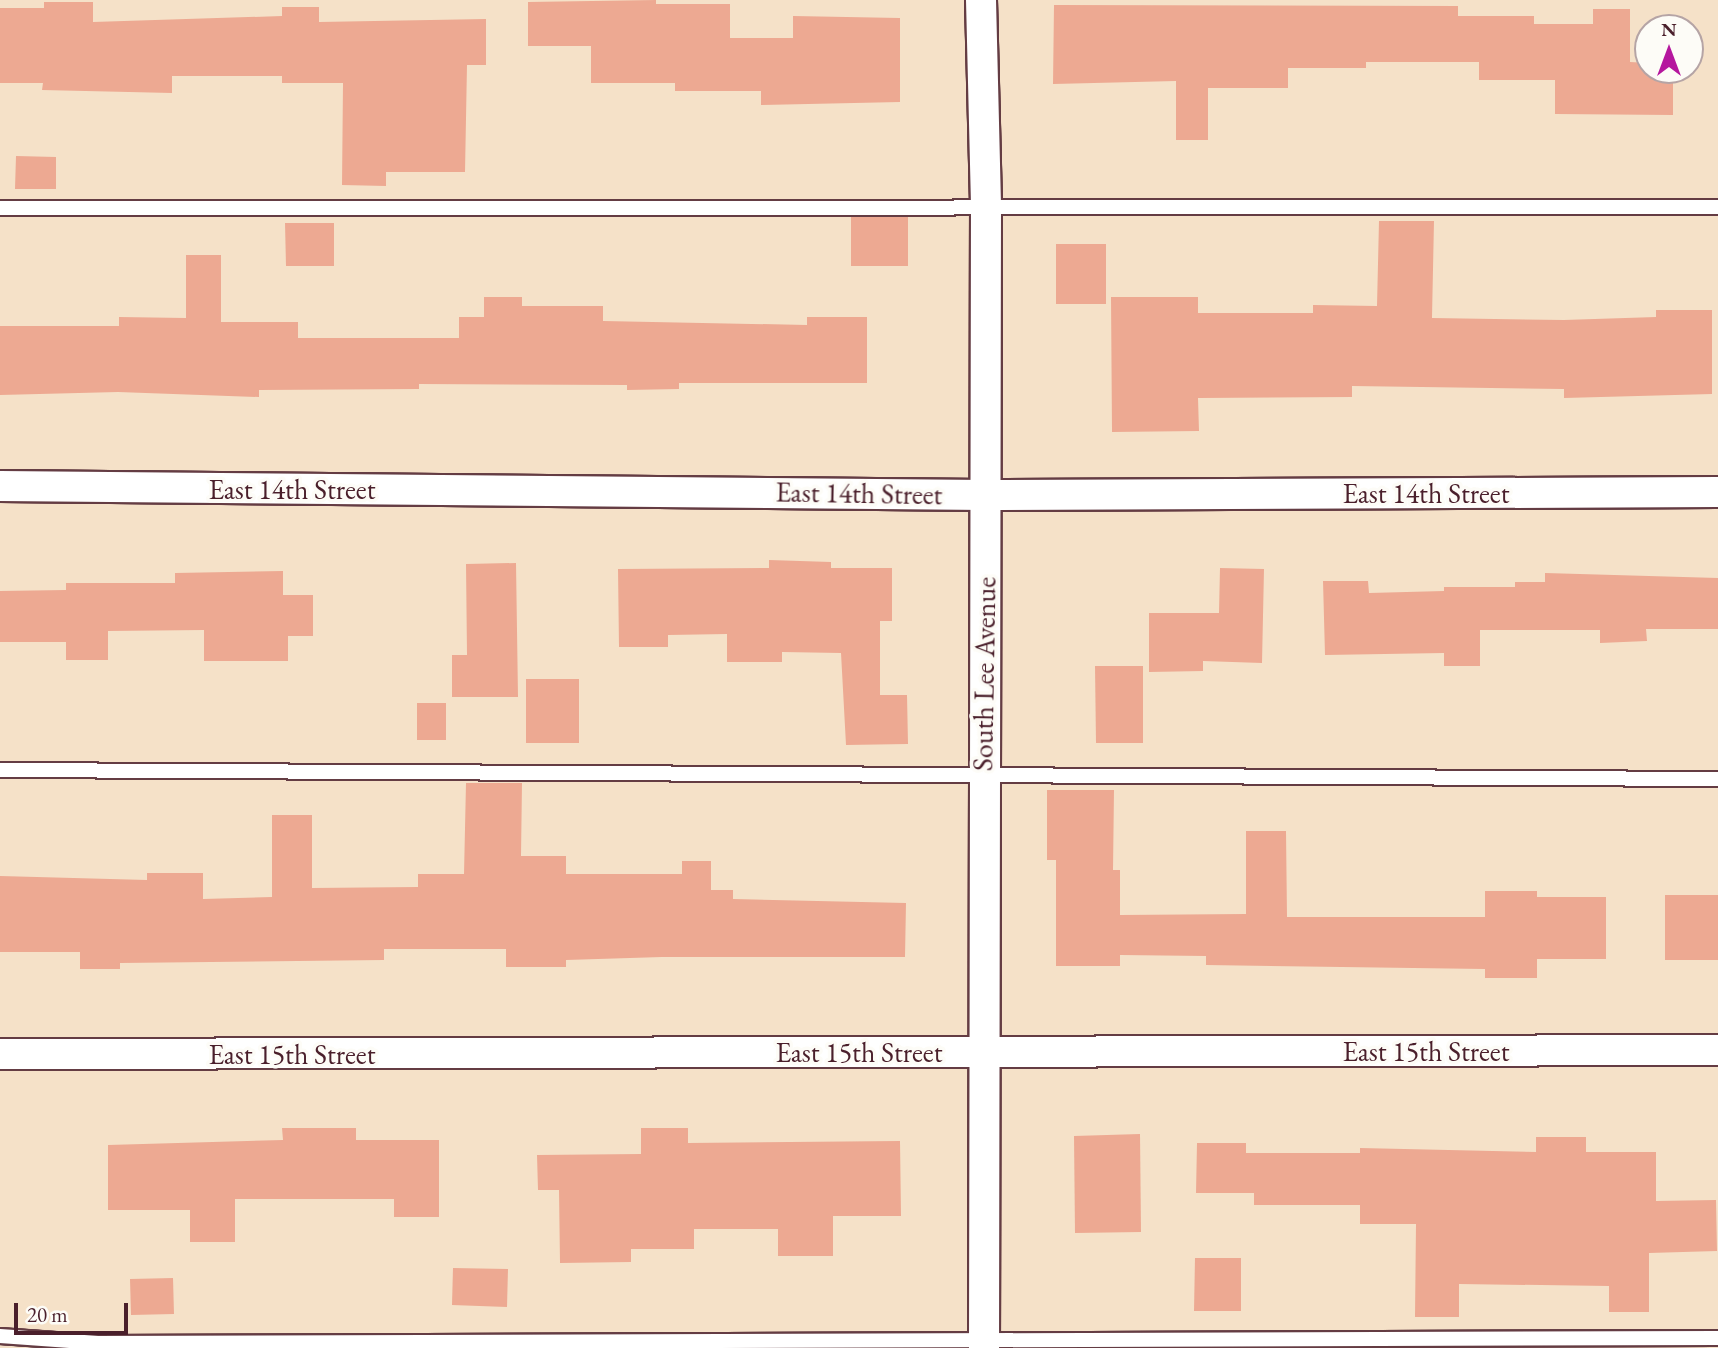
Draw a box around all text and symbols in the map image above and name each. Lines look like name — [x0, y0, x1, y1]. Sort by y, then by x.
north arrow — [1634, 14, 1704, 84]
text: N — [1661, 17, 1677, 42]
street label: East 14th Street — [209, 472, 375, 506]
street label: East 14th Street — [775, 475, 943, 511]
street label: East 14th Street — [1343, 476, 1509, 510]
street label: South Lee Avenue — [966, 577, 1002, 771]
street label: East 15th Street — [1343, 1034, 1509, 1068]
street label: East 15th Street — [776, 1035, 942, 1069]
street label: East 15th Street — [209, 1037, 375, 1071]
scale bar — [18, 1288, 131, 1332]
text: 20 m — [27, 1301, 68, 1328]

